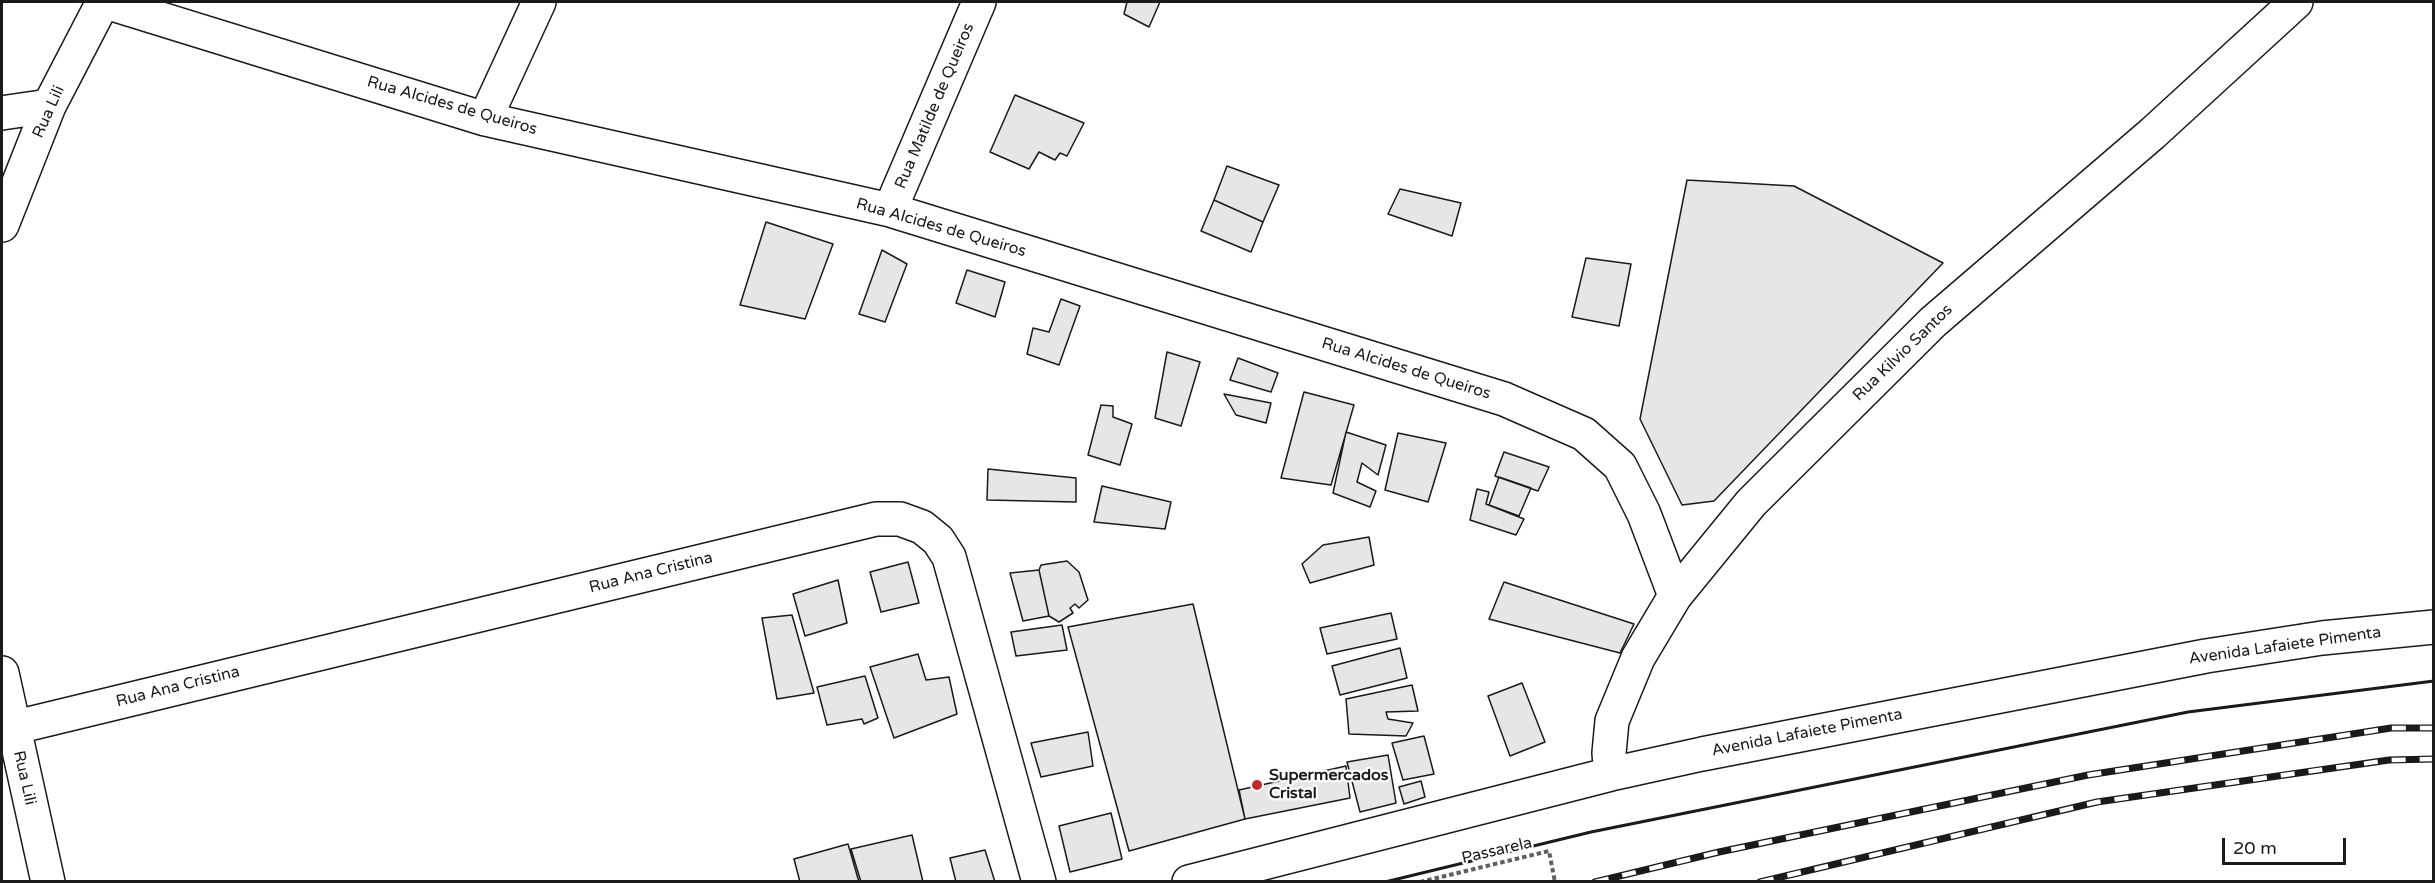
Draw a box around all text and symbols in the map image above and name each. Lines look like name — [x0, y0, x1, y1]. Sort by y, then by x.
street label: Rua Matilde de Queiros — [891, 20, 979, 192]
street label: Rua Alcides de Queiros — [365, 73, 539, 139]
street label: Rua Lili — [29, 83, 69, 141]
street label: Rua Alcides de Queiros — [854, 195, 1028, 261]
street label: Rua Kilvio Santos — [1849, 301, 1957, 405]
street label: Rua Alcides de Queiros — [1319, 334, 1493, 404]
street label: Rua Ana Cristina — [587, 548, 715, 598]
street label: Avenida Lafaiete Pimenta — [2188, 623, 2382, 669]
street label: Rua Ana Cristina — [114, 662, 242, 712]
street label: Avenida Lafaiete Pimenta — [1710, 705, 1904, 761]
street label: Rua Lili — [8, 749, 40, 807]
place label: Supermercados Cristal — [1269, 766, 1388, 804]
marker: Supermercados Cristal — [1250, 778, 1264, 792]
scale bar — [2225, 826, 2350, 864]
street label: Passarela — [1460, 834, 1534, 868]
text: 20 m — [2233, 837, 2277, 859]

